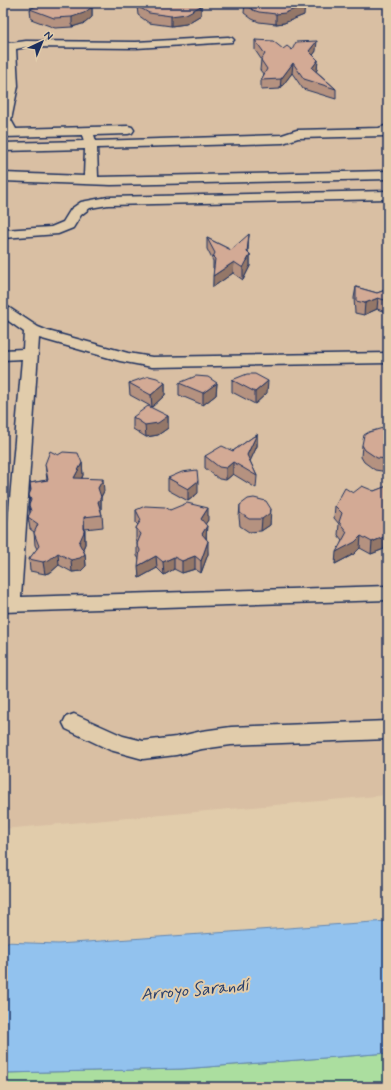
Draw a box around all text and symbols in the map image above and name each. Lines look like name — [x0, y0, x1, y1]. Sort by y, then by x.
north arrow — [22, 22, 62, 62]
text: N — [41, 28, 56, 43]
water label: Arroyo Sarandí — [140, 974, 252, 1006]

